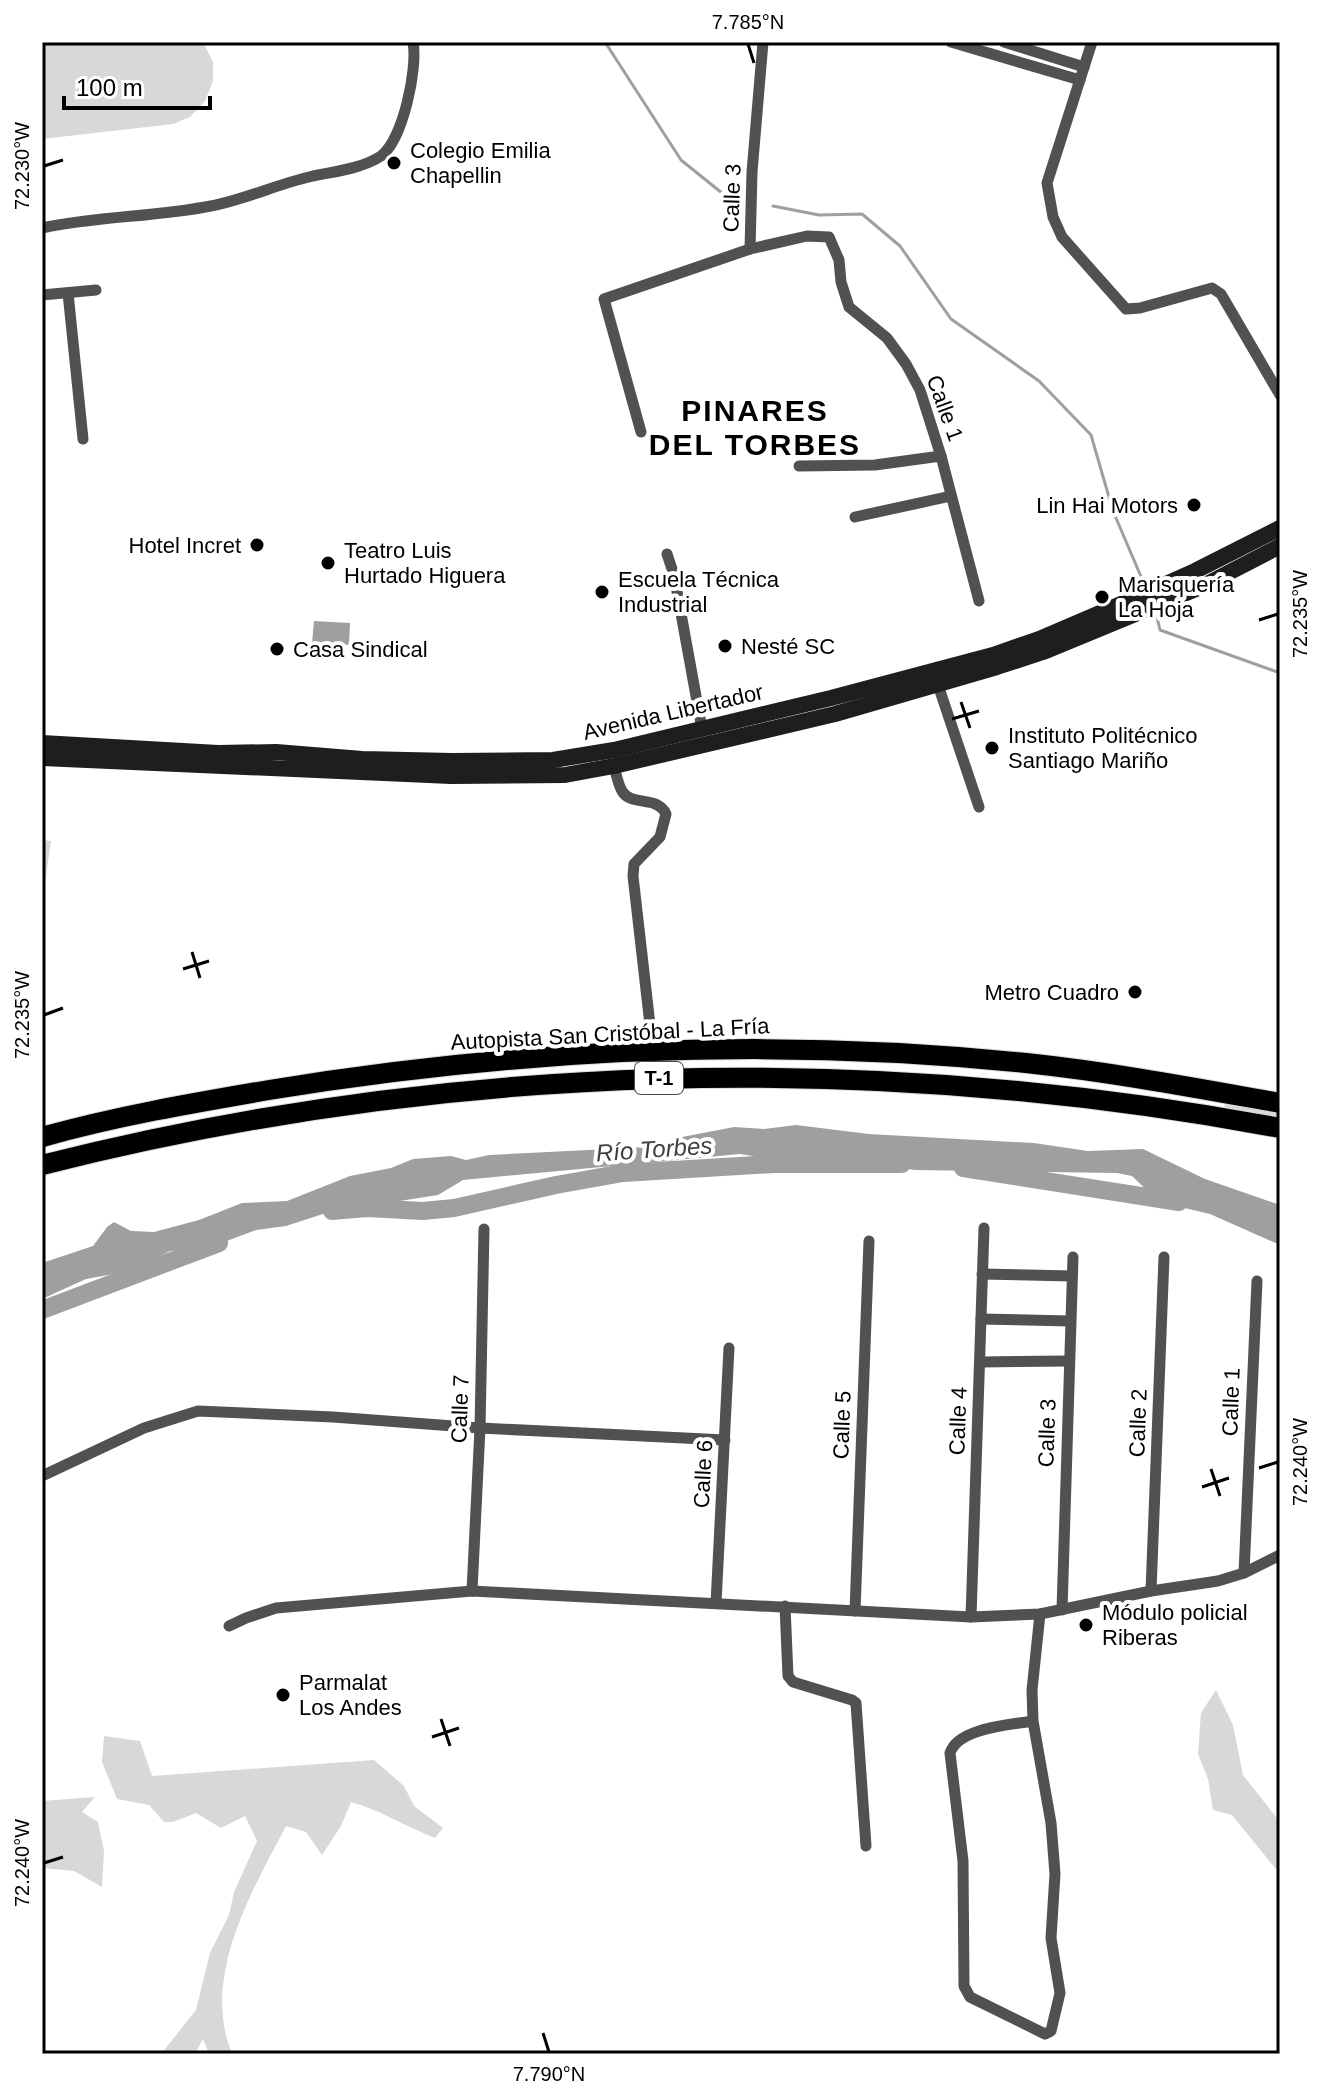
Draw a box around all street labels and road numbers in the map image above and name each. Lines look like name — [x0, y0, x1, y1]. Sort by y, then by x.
street label: Calle 3 — [718, 163, 746, 233]
street label: Calle 1 — [922, 372, 968, 444]
street label: Avenida Libertador — [580, 679, 766, 745]
street label: Autopista San Cristóbal - La Fría — [450, 1013, 771, 1055]
road number: T-1 — [635, 1062, 683, 1094]
street label: Calle 1 — [1217, 1367, 1245, 1437]
street label: Calle 7 — [446, 1374, 474, 1444]
street label: Calle 4 — [944, 1386, 972, 1456]
street label: Calle 2 — [1124, 1388, 1152, 1458]
street label: Calle 5 — [828, 1390, 856, 1460]
street label: Calle 3 — [1033, 1398, 1061, 1468]
street label: Calle 6 — [689, 1439, 717, 1509]

